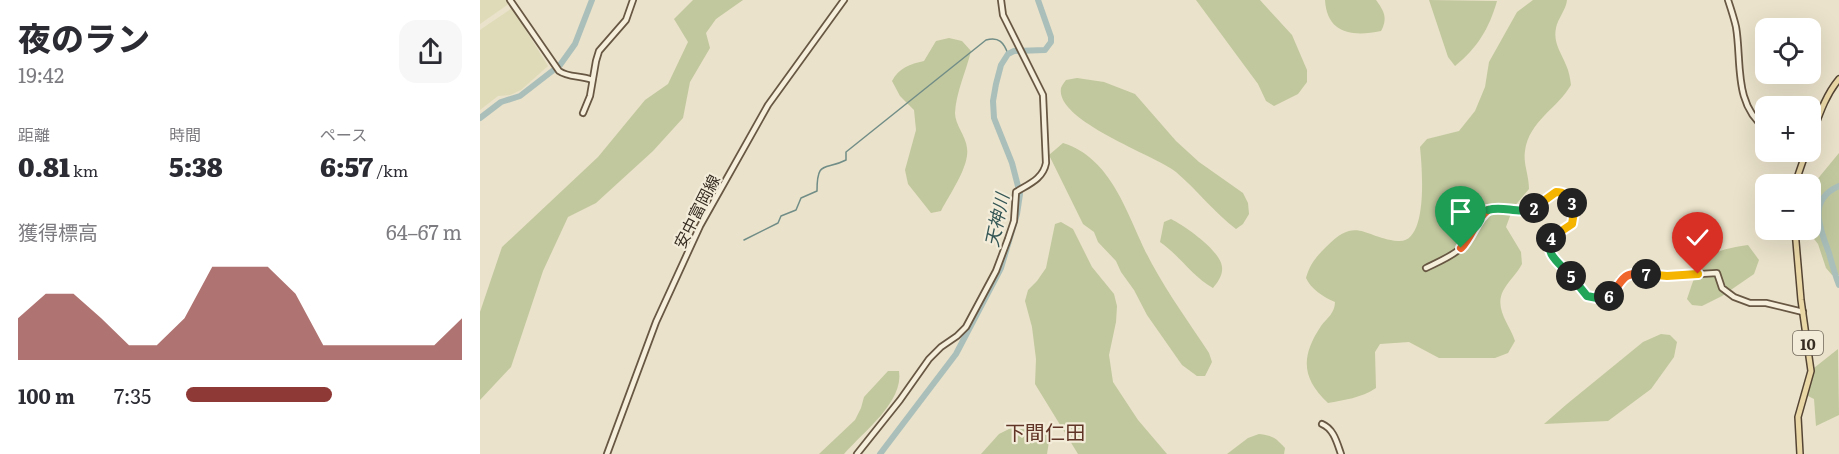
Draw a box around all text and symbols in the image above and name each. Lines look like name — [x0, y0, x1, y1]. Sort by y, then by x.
text: 夜のラン — [18, 12, 150, 61]
map controls — [1755, 18, 1821, 240]
button: locate — [1755, 18, 1821, 84]
button: share — [399, 20, 462, 83]
text: 19:42 — [18, 59, 64, 89]
button: + — [1755, 96, 1821, 162]
text: 距離 — [18, 122, 50, 146]
text: 時間 — [169, 122, 201, 146]
text: ペース — [320, 122, 367, 146]
text: 0.81 — [18, 146, 70, 185]
text: 5:38 — [169, 146, 223, 185]
text: 6:57 — [320, 146, 373, 185]
text: km — [70, 158, 98, 182]
text: /km — [373, 158, 408, 182]
street label: 安中富岡線 — [667, 170, 725, 252]
button: − — [1755, 174, 1821, 240]
pin — [1435, 186, 1486, 248]
pin: 3 — [1557, 188, 1587, 218]
water label: 天神川 — [977, 189, 1015, 249]
text: 3 — [1568, 191, 1576, 215]
pin: 2 — [1519, 193, 1549, 223]
icon: arrive — [1444, 195, 1477, 228]
text: 2 — [1530, 196, 1538, 220]
pin — [1672, 212, 1723, 274]
text: 獲得標高 — [18, 216, 98, 246]
text: 64–67 m — [386, 216, 462, 246]
icon: check — [1681, 221, 1714, 254]
pin: 4 — [1536, 223, 1566, 253]
text: 4 — [1546, 226, 1556, 250]
pin: 7 — [1631, 259, 1661, 289]
pin: 5 — [1556, 261, 1586, 291]
text: 7 — [1642, 262, 1650, 286]
text: 5 — [1567, 264, 1575, 288]
pin: 6 — [1594, 281, 1624, 311]
text: 6 — [1604, 284, 1614, 308]
road number: 10 — [1793, 331, 1823, 355]
text: 100 m — [18, 380, 75, 410]
text: 7:35 — [114, 380, 151, 410]
district label: 下間仁田 — [1005, 416, 1085, 446]

